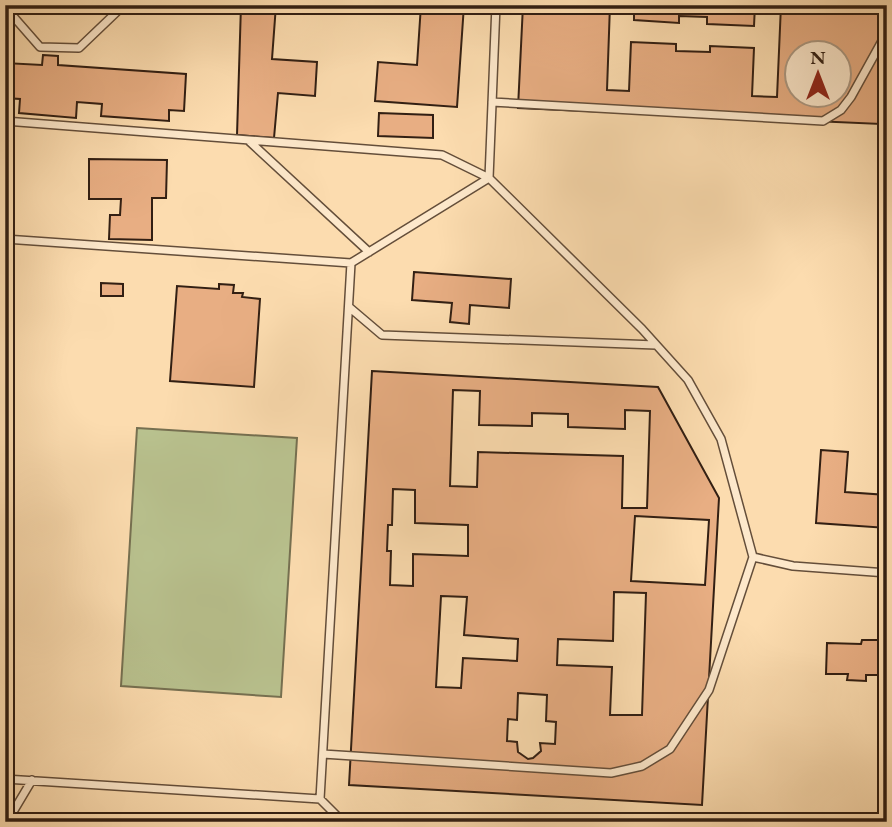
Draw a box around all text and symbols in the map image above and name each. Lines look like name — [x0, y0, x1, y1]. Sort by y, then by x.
north arrow — [784, 38, 854, 108]
text: N — [810, 45, 826, 70]

